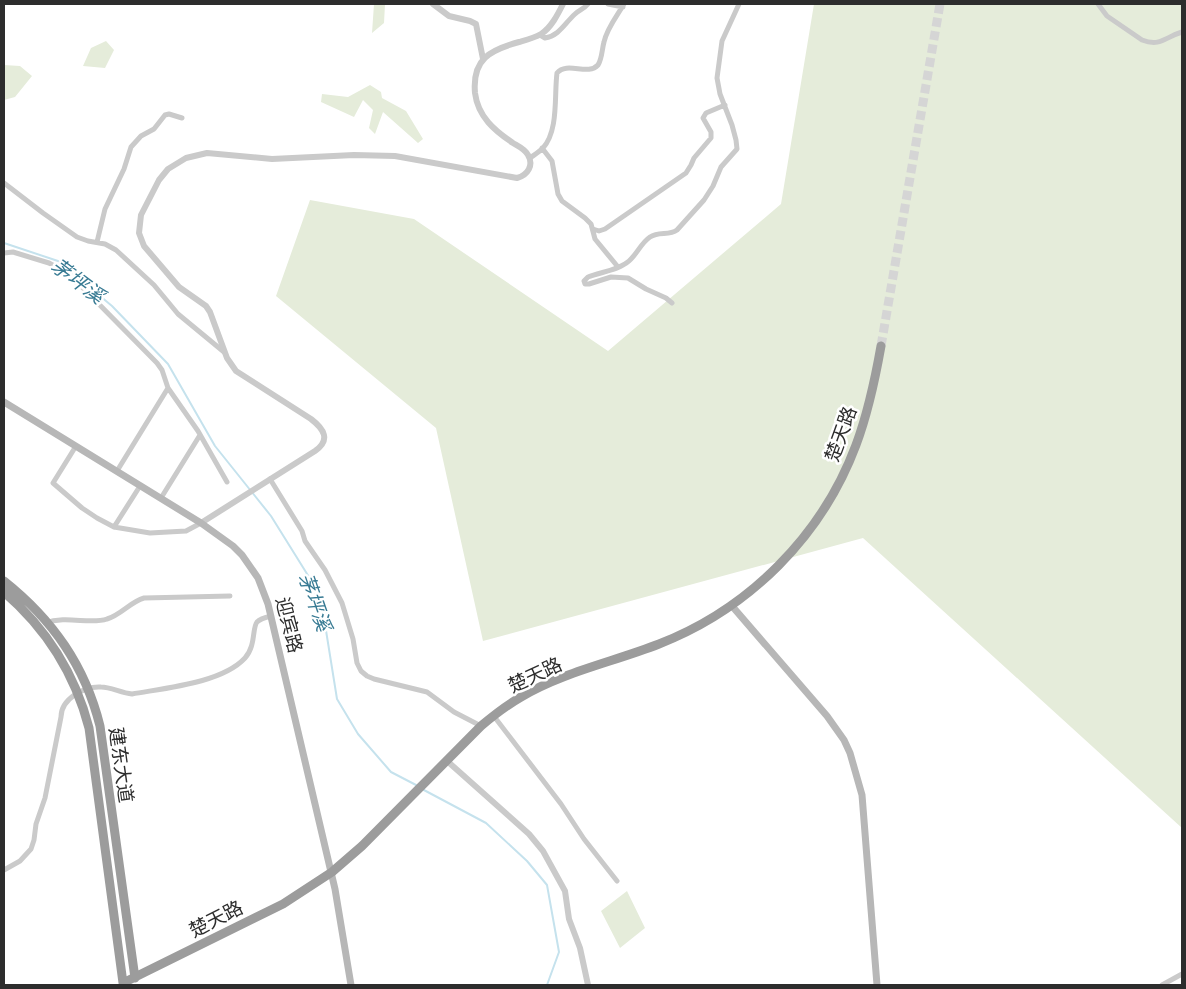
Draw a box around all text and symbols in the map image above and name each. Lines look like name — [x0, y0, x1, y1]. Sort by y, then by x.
water label: 茅坪溪 — [47, 253, 111, 310]
street label: 楚天路 — [820, 403, 862, 465]
water label: 茅坪溪 — [294, 570, 337, 636]
street label: 迎宾路 — [271, 595, 307, 655]
street label: 楚天路 — [504, 653, 566, 697]
street label: 建东大道 — [104, 726, 138, 804]
street label: 楚天路 — [185, 896, 247, 942]

